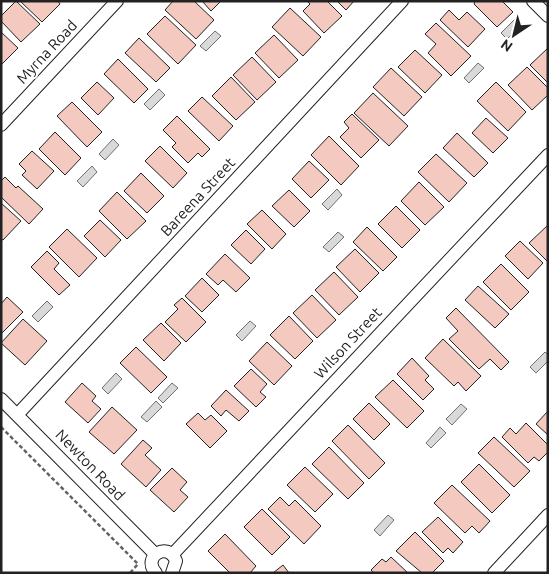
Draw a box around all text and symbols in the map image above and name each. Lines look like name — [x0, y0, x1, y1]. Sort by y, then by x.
north arrow — [489, 10, 539, 60]
street label: Myrna Road — [13, 17, 80, 87]
text: N — [498, 36, 515, 55]
street label: Bareena Street — [157, 154, 238, 239]
street label: Wilson Street — [310, 304, 385, 382]
street label: Newton Road — [52, 426, 128, 504]

